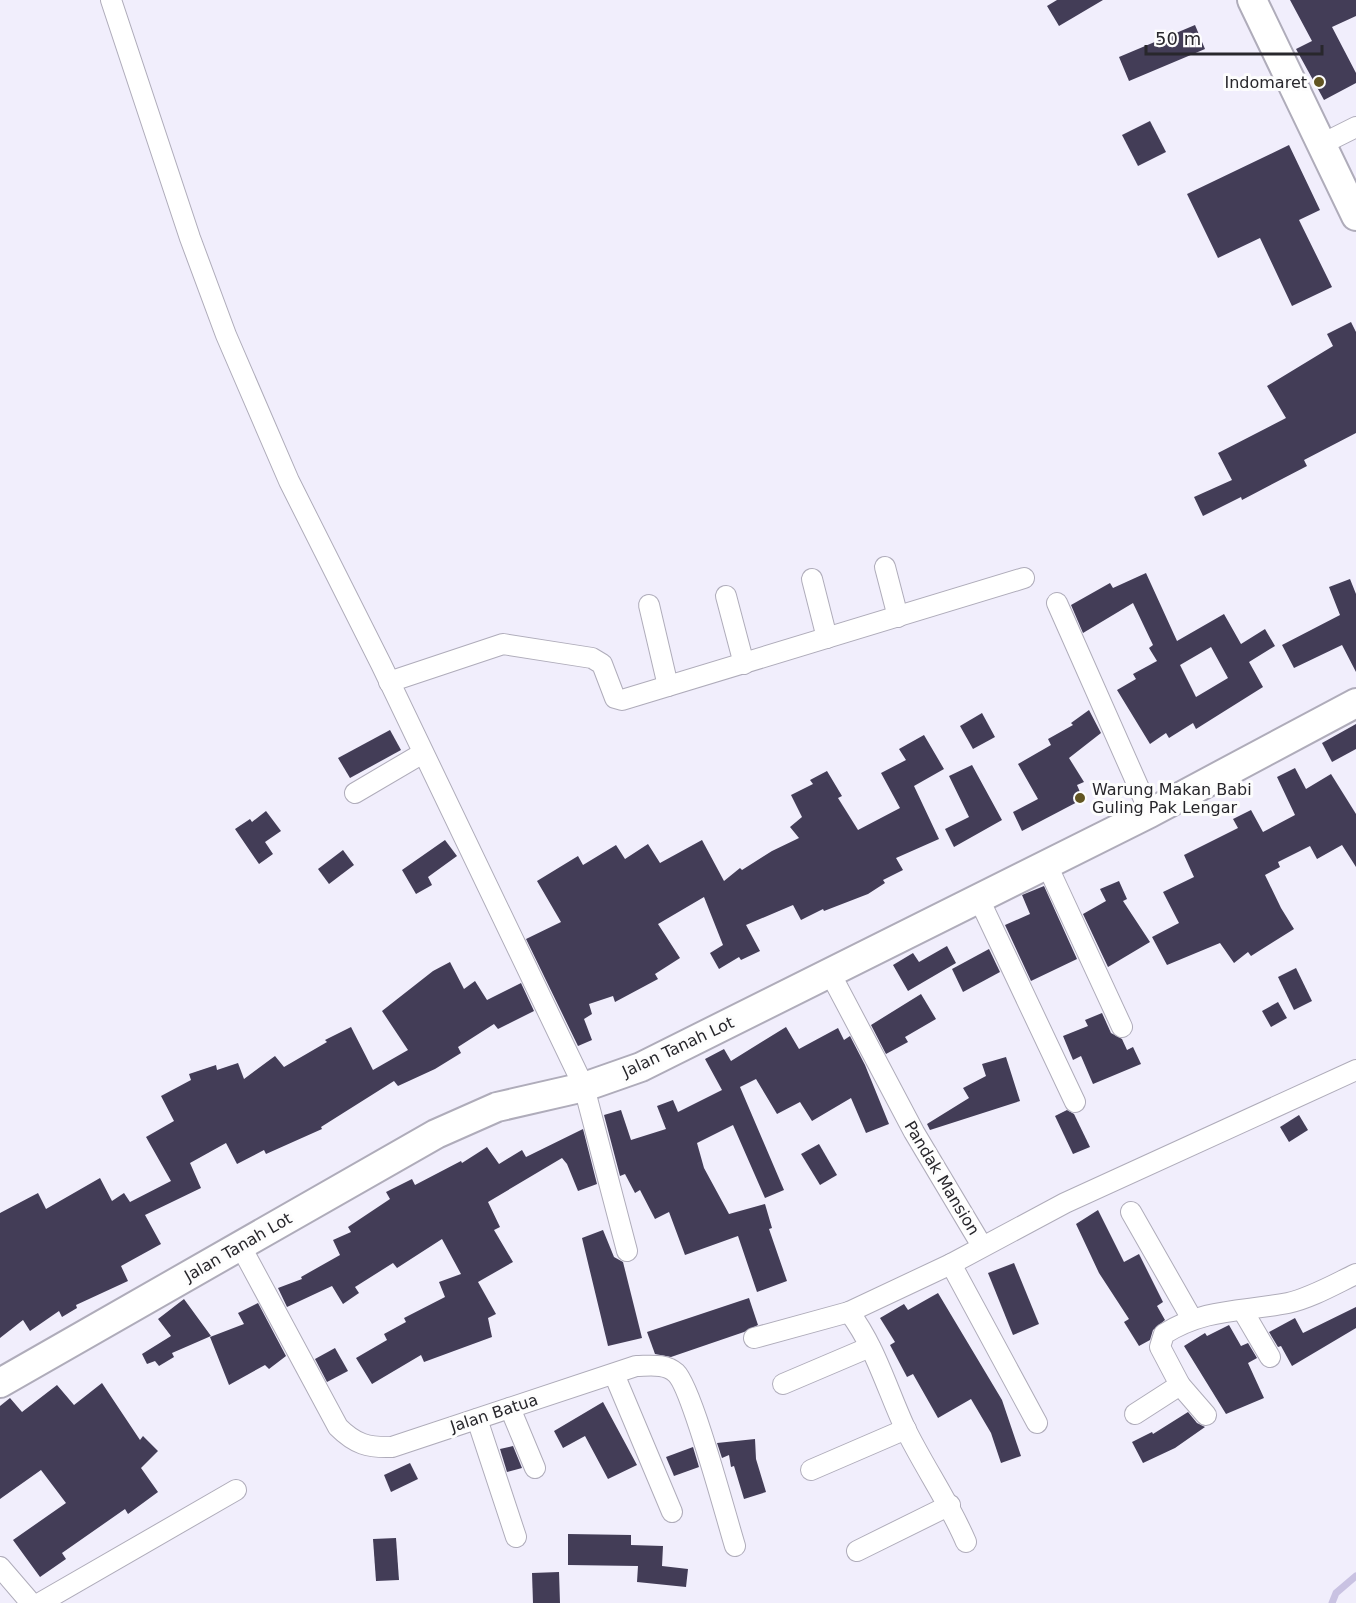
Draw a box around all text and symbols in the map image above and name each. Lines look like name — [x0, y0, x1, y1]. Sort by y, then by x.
scale bar — [1146, 18, 1322, 56]
text: 50 m — [1155, 28, 1201, 49]
place label: Indomaret — [1224, 73, 1307, 92]
marker: Indomaret — [1312, 75, 1326, 89]
place label: Warung Makan Babi Guling Pak Lengar — [1092, 780, 1252, 817]
marker: Warung Makan Babi Guling Pak Lengar — [1073, 791, 1087, 805]
street label: Jalan Tanah Lot — [618, 1013, 737, 1082]
street label: Pandak Mansion — [900, 1118, 984, 1238]
street label: Jalan Tanah Lot — [180, 1209, 295, 1286]
street label: Jalan Batua — [447, 1390, 540, 1436]

